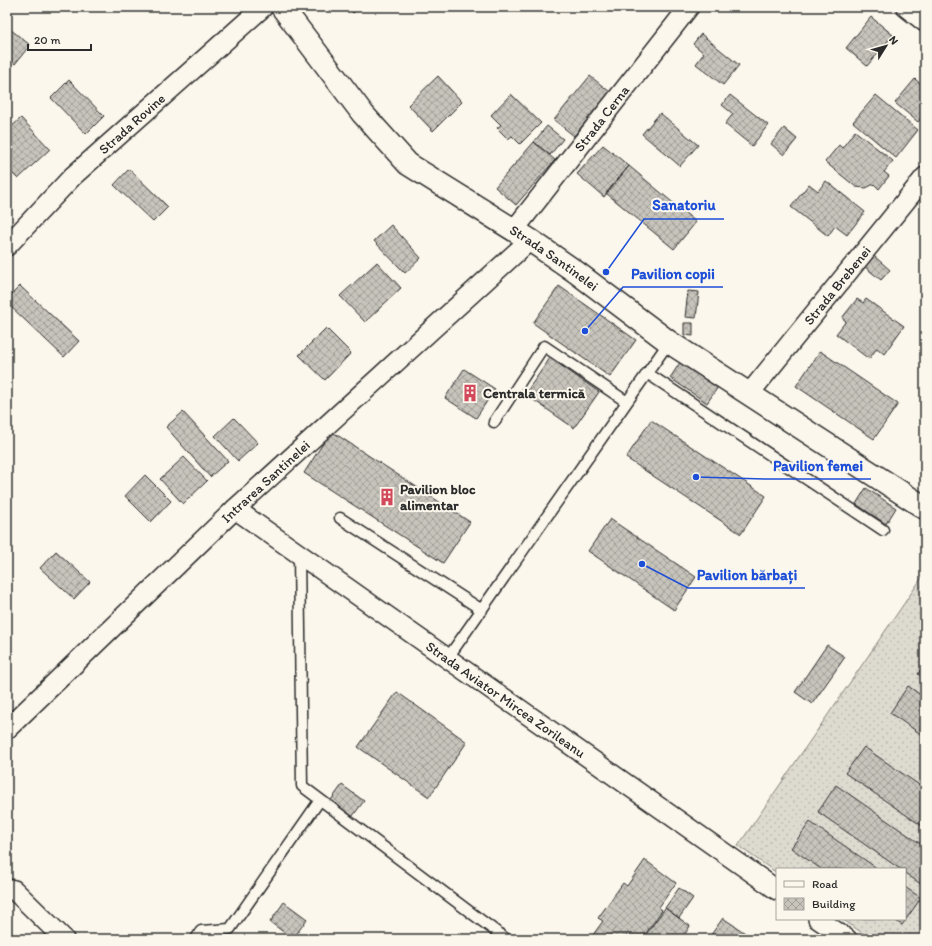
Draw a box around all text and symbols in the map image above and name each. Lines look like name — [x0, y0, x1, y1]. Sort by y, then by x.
scale bar — [28, 26, 91, 52]
north arrow — [866, 26, 906, 66]
text: 20 m — [34, 33, 61, 47]
text: N — [886, 33, 901, 47]
street label: Strada Cerna — [570, 81, 633, 155]
street label: Strada Rovine — [95, 89, 169, 158]
callout: Sanatoriu — [644, 192, 724, 219]
text: Sanatoriu — [652, 196, 716, 214]
street label: Strada Santinelei — [507, 221, 602, 294]
street label: Strada Brebenei — [800, 242, 874, 328]
callout: Pavilion copii — [623, 260, 723, 287]
text: Pavilion copii — [631, 265, 715, 284]
building icon: Centrala termică — [460, 383, 480, 403]
place label: Centrala termică — [483, 385, 586, 402]
street label: Intrarea Santinelei — [218, 436, 313, 526]
callout: Pavilion femei — [765, 452, 871, 479]
text: Pavilion femei — [773, 457, 863, 475]
place label: Pavilion bloc alimentar — [400, 481, 476, 514]
building icon: Pavilion bloc alimentar — [377, 487, 397, 507]
callout: Pavilion bărbați — [688, 561, 805, 588]
text: Pavilion bărbați — [697, 566, 797, 585]
street label: Strada Aviator Mircea Zorileanu — [423, 637, 589, 761]
legend — [776, 868, 906, 920]
text: Road — [812, 877, 838, 891]
text: Building — [812, 897, 856, 911]

